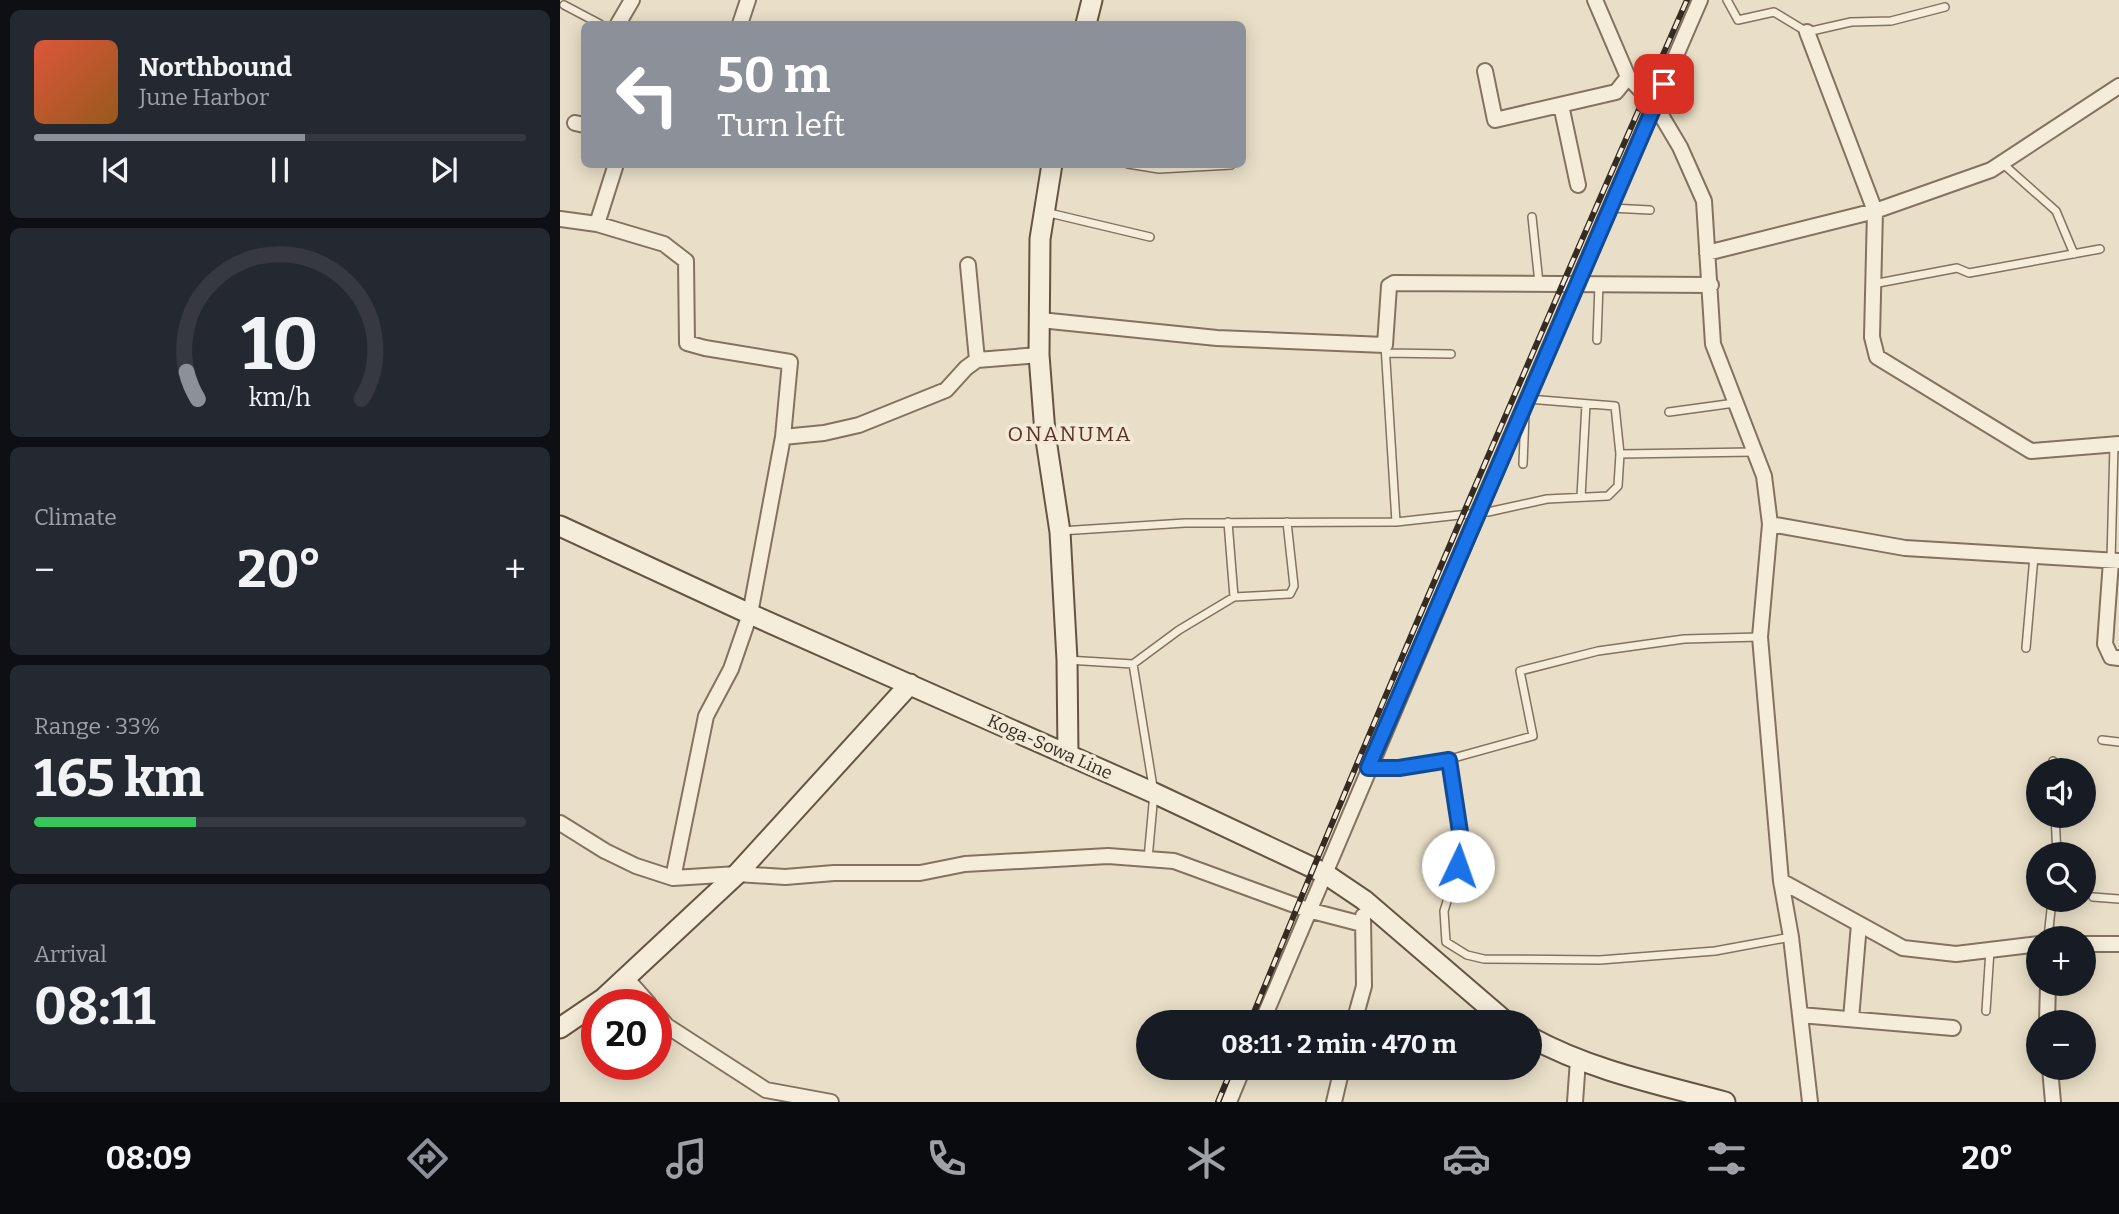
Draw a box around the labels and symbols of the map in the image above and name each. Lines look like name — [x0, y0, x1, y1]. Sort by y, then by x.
pin — [1634, 54, 1694, 114]
district label: ONANUMA — [1008, 421, 1132, 447]
street label: Koga-Sowa Line — [984, 710, 1116, 784]
position arrow — [1421, 829, 1495, 903]
speed limit sign: 20 — [581, 989, 672, 1080]

